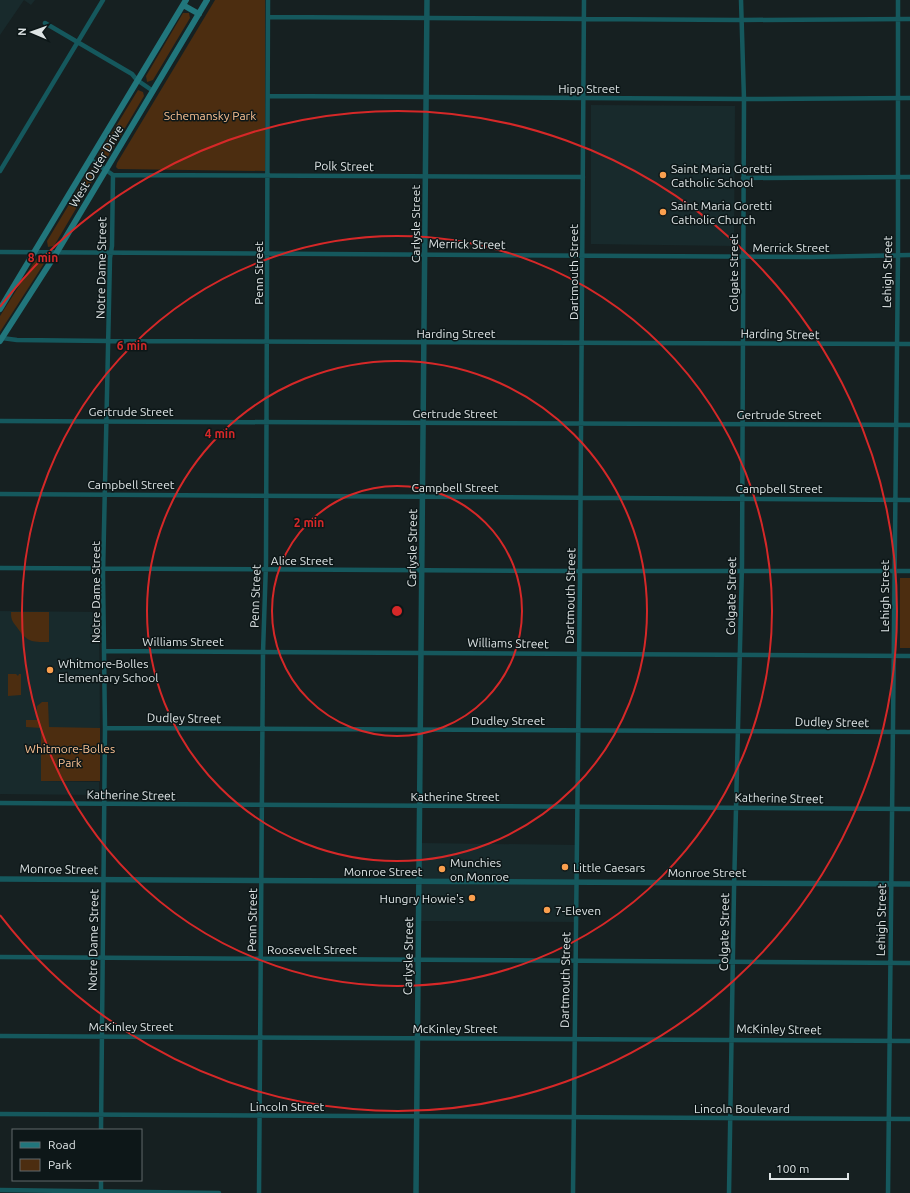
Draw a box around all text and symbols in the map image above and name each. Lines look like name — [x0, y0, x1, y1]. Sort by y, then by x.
north arrow — [12, 12, 52, 52]
text: N — [16, 27, 28, 36]
street label: Hipp Street — [558, 82, 620, 95]
park label: Schemansky Park — [164, 109, 256, 122]
street label: West Outer Drive — [66, 123, 126, 209]
street label: Polk Street — [314, 159, 374, 173]
place label: Saint Maria Goretti Catholic School — [671, 162, 772, 189]
marker: Saint Maria Goretti Catholic School — [658, 170, 668, 180]
street label: Carlysle Street — [409, 185, 422, 263]
place label: Saint Maria Goretti Catholic Church — [671, 199, 772, 226]
marker: Saint Maria Goretti Catholic Church — [658, 207, 668, 217]
street label: Notre Dame Street — [94, 217, 108, 319]
street label: Dartmouth Street — [567, 224, 580, 320]
street label: Colgate Street — [727, 234, 740, 312]
street label: Lehigh Street — [880, 235, 894, 308]
street label: Merrick Street — [428, 237, 506, 251]
street label: Penn Street — [252, 241, 265, 305]
street label: Merrick Street — [753, 241, 830, 254]
text: 8 min — [28, 251, 58, 264]
street label: Harding Street — [416, 327, 496, 340]
street label: Harding Street — [740, 327, 820, 341]
text: 6 min — [117, 339, 147, 352]
street label: Gertrude Street — [88, 405, 174, 418]
street label: Gertrude Street — [412, 407, 498, 420]
street label: Gertrude Street — [736, 408, 822, 421]
text: 4 min — [205, 427, 235, 440]
street label: Campbell Street — [87, 478, 175, 491]
street label: Campbell Street — [411, 481, 499, 494]
street label: Campbell Street — [735, 482, 823, 495]
street label: Carlysle Street — [405, 508, 419, 587]
text: 2 min — [294, 516, 324, 529]
street label: Notre Dame Street — [89, 541, 102, 643]
street label: Dartmouth Street — [563, 548, 577, 644]
street label: Alice Street — [271, 554, 333, 567]
street label: Colgate Street — [724, 557, 738, 635]
street label: Lehigh Street — [878, 559, 891, 632]
street label: Penn Street — [247, 564, 263, 628]
centre of rings — [390, 604, 404, 618]
street label: Williams Street — [142, 635, 224, 648]
street label: Williams Street — [467, 636, 549, 650]
place label: Whitmore-Bolles Elementary School — [58, 657, 158, 684]
marker: Whitmore-Bolles Elementary School — [45, 665, 55, 675]
street label: Dudley Street — [147, 711, 221, 725]
street label: Dudley Street — [471, 714, 545, 727]
street label: Dudley Street — [795, 715, 869, 729]
park label: Whitmore-Bolles Park — [25, 742, 115, 769]
street label: Katherine Street — [86, 788, 176, 802]
street label: Katherine Street — [411, 790, 500, 803]
street label: Katherine Street — [734, 791, 824, 805]
place label: Munchies on Monroe — [450, 856, 509, 883]
place label: Little Caesars — [573, 861, 645, 874]
street label: Monroe Street — [20, 862, 99, 876]
marker: Little Caesars — [560, 862, 570, 872]
marker: Munchies on Monroe — [437, 864, 447, 874]
street label: Monroe Street — [344, 865, 423, 878]
street label: Monroe Street — [668, 866, 747, 879]
street label: Lehigh Street — [874, 883, 888, 956]
street label: Penn Street — [245, 888, 259, 952]
street label: Notre Dame Street — [86, 889, 100, 991]
place label: Hungry Howie's — [380, 892, 464, 905]
marker: Hungry Howie's — [467, 893, 477, 903]
street label: Colgate Street — [717, 893, 731, 971]
place label: 7-Eleven — [555, 904, 601, 917]
marker: 7-Eleven — [542, 905, 552, 915]
street label: Carlysle Street — [401, 916, 415, 995]
street label: Dartmouth Street — [558, 932, 572, 1028]
street label: Roosevelt Street — [267, 943, 357, 956]
street label: McKinley Street — [88, 1020, 174, 1033]
street label: McKinley Street — [412, 1022, 498, 1035]
street label: McKinley Street — [736, 1022, 822, 1036]
street label: Lincoln Street — [250, 1100, 325, 1113]
street label: Lincoln Boulevard — [694, 1102, 790, 1115]
legend — [12, 1129, 142, 1181]
text: Road — [48, 1138, 76, 1151]
scale bar — [770, 1155, 848, 1181]
text: Park — [48, 1158, 72, 1171]
text: 100 m — [776, 1162, 809, 1175]

